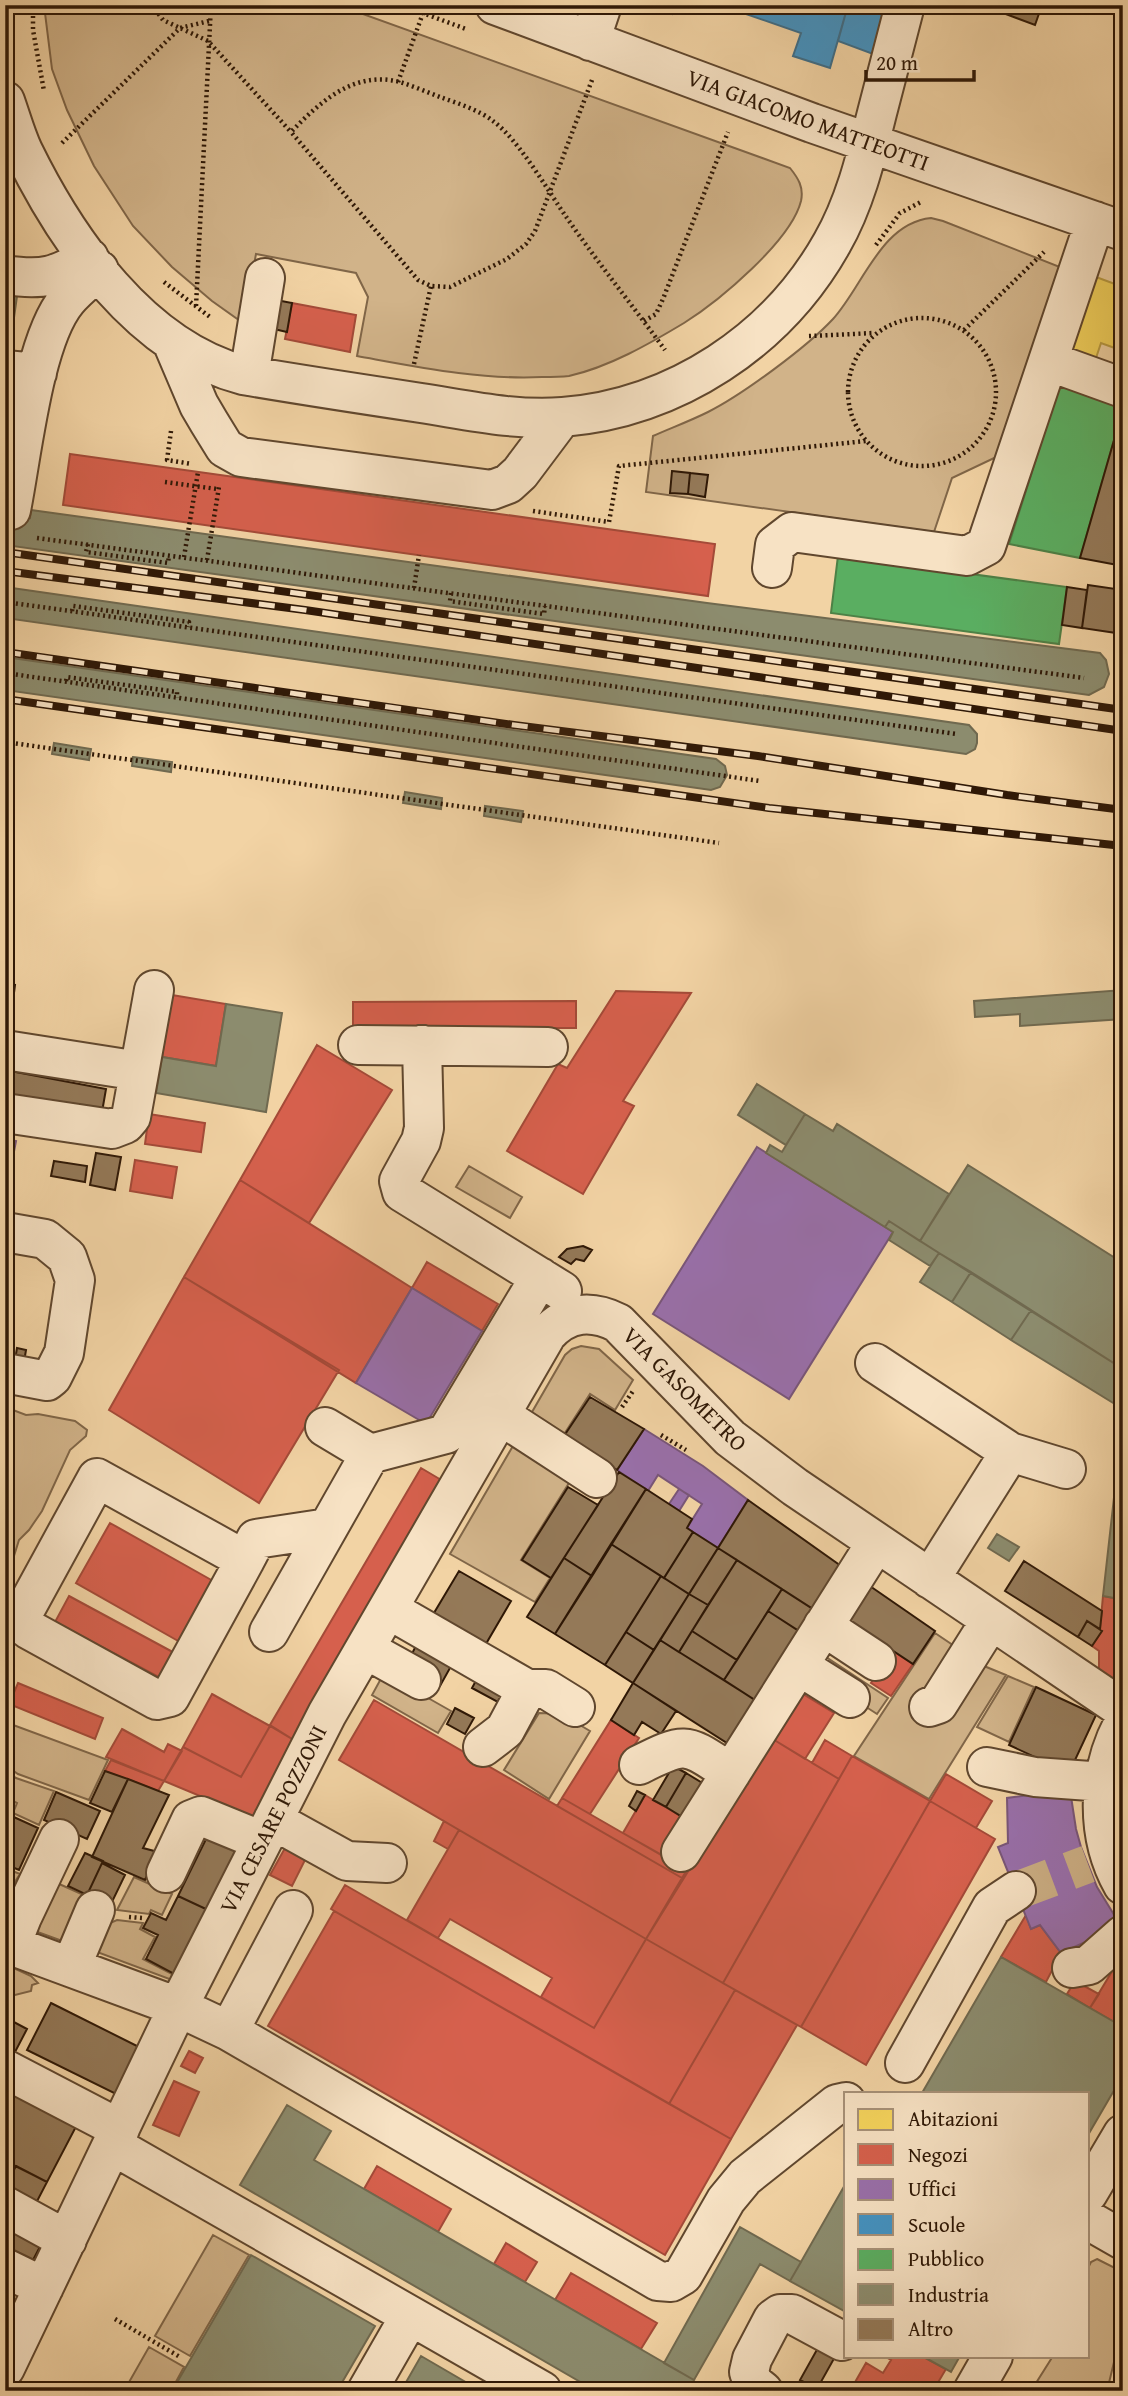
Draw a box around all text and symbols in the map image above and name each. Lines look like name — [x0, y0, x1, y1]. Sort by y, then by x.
scale bar — [866, 38, 974, 82]
text: 20 m — [876, 47, 918, 78]
street label: VIA GIACOMO MATTEOTTI — [682, 60, 934, 179]
street label: VIA GASOMETRO — [616, 1319, 755, 1458]
street label: VIA CESARE POZZONI — [211, 1719, 334, 1919]
legend — [844, 2092, 1090, 2358]
text: Abitazioni — [908, 2103, 998, 2134]
text: Negozi — [908, 2139, 968, 2170]
text: Uffici — [908, 2173, 957, 2204]
text: Scuole — [908, 2209, 966, 2240]
text: Pubblico — [908, 2243, 984, 2274]
text: Industria — [908, 2279, 989, 2310]
text: Altro — [908, 2313, 953, 2344]

